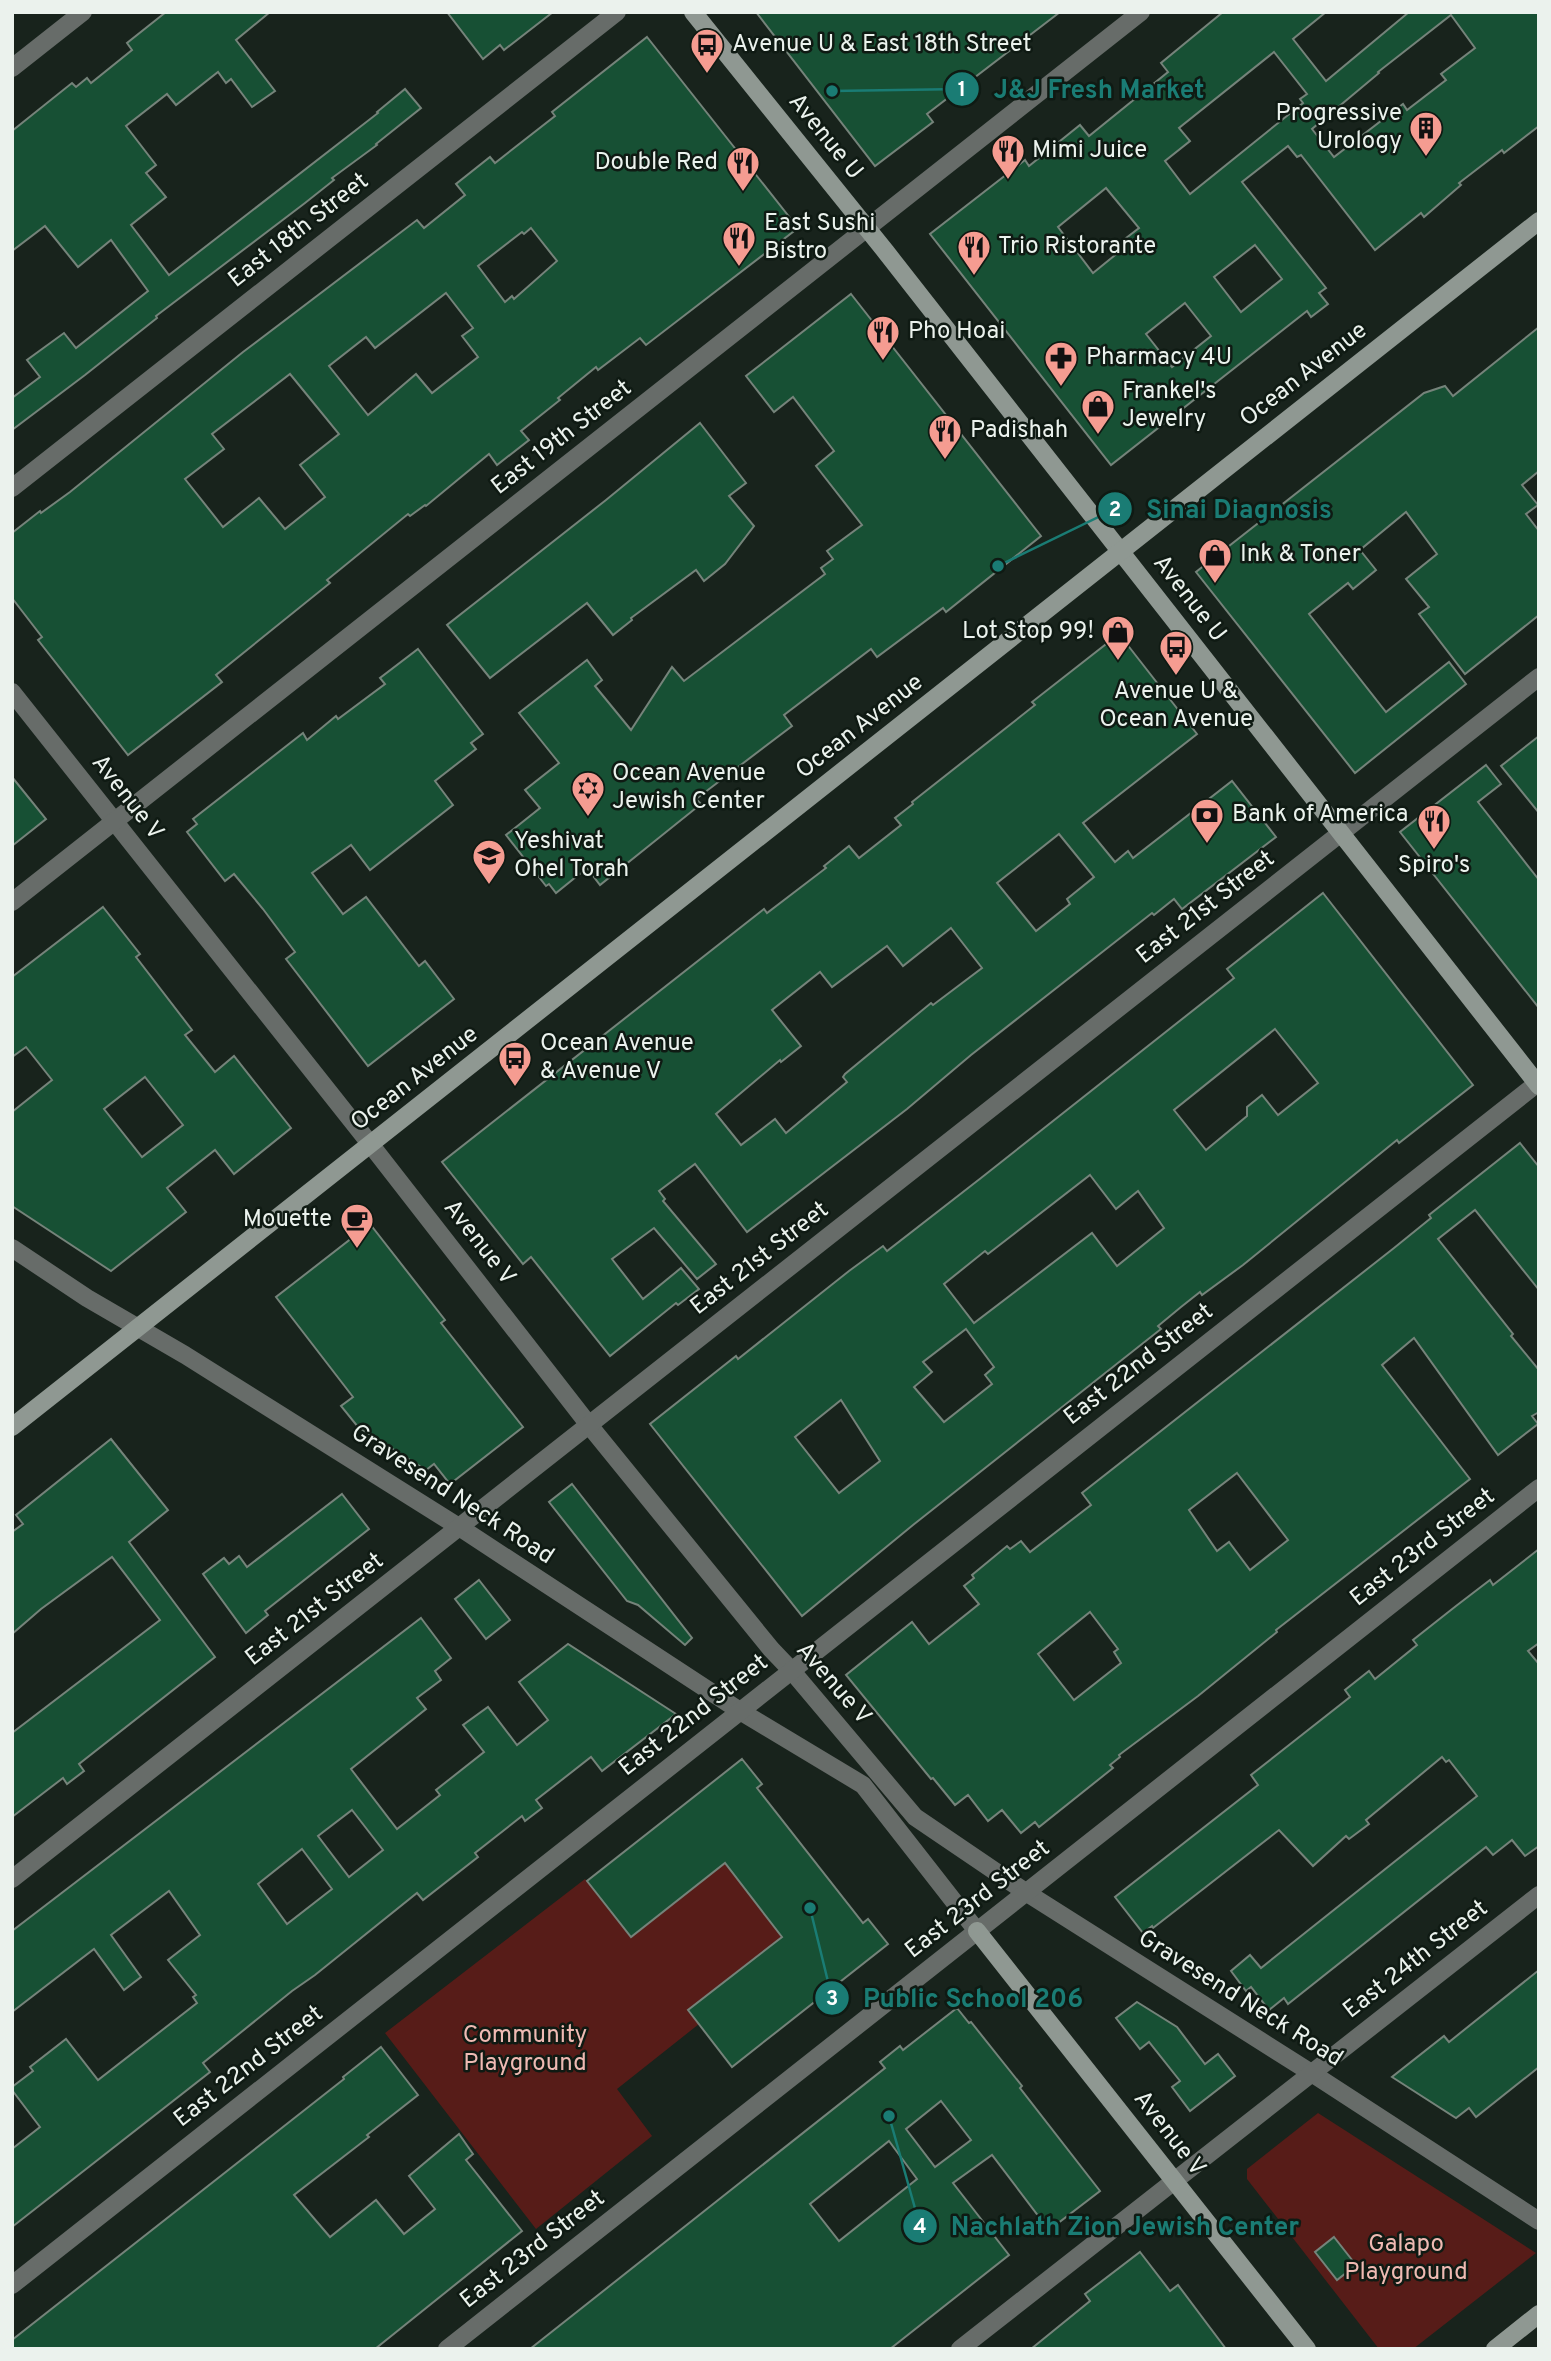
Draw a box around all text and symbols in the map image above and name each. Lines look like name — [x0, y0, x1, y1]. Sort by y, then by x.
bus stop icon: Avenue U & East 18th Street — [688, 26, 726, 75]
place label: Avenue U & East 18th Street — [732, 30, 1032, 60]
callout: J&J Fresh Market — [945, 65, 1219, 112]
text: J&J Fresh Market — [994, 75, 1204, 108]
text: 1 — [958, 77, 966, 104]
street label: Avenue U — [781, 88, 869, 186]
place label: Progressive Urology — [1276, 99, 1402, 157]
building icon: Progressive Urology — [1407, 109, 1445, 158]
restaurant icon: Mimi Juice — [989, 132, 1027, 181]
place label: Mimi Juice — [1032, 136, 1147, 166]
restaurant icon: Double Red — [724, 144, 762, 193]
place label: Double Red — [594, 148, 718, 178]
street label: East 18th Street — [223, 167, 375, 295]
place label: East Sushi Bistro — [764, 209, 875, 267]
restaurant icon: East Sushi Bistro — [720, 219, 758, 268]
restaurant icon: Trio Ristorante — [955, 228, 993, 277]
place label: Trio Ristorante — [998, 232, 1156, 262]
restaurant icon: Pho Hoai — [864, 313, 902, 362]
street label: Ocean Avenue — [1234, 316, 1374, 434]
place label: Pho Hoai — [908, 317, 1005, 347]
pharmacy icon: Pharmacy 4U — [1042, 339, 1080, 388]
place label: Pharmacy 4U — [1086, 343, 1232, 373]
street label: East 19th Street — [486, 374, 638, 502]
place label: Frankel's Jewelry — [1122, 377, 1217, 435]
shop icon: Frankel's Jewelry — [1079, 387, 1117, 436]
restaurant icon: Padishah — [926, 412, 964, 461]
place label: Padishah — [970, 416, 1068, 446]
callout: Sinai Diagnosis — [1097, 485, 1346, 532]
text: Sinai Diagnosis — [1146, 495, 1332, 528]
text: 2 — [1109, 497, 1121, 524]
shop icon: Ink & Toner — [1196, 536, 1234, 585]
place label: Ink & Toner — [1240, 540, 1361, 570]
street label: Avenue U — [1146, 549, 1232, 649]
shop icon: Lot Stop 99! — [1099, 613, 1137, 662]
place label: Lot Stop 99! — [962, 617, 1094, 647]
bus stop icon: Avenue U & Ocean Avenue — [1157, 628, 1195, 677]
street label: Ocean Avenue — [790, 668, 930, 786]
place label: Avenue U & Ocean Avenue — [1099, 677, 1253, 735]
street label: Avenue V — [84, 749, 170, 847]
place label: Ocean Avenue Jewish Center — [612, 759, 766, 817]
synagogue icon: Ocean Avenue Jewish Center — [569, 769, 607, 818]
bank icon: Bank of America — [1188, 796, 1226, 845]
place label: Bank of America — [1232, 800, 1408, 830]
restaurant icon: Spiro's — [1415, 802, 1453, 851]
place label: Yeshivat Ohel Torah — [514, 827, 629, 885]
school or university icon: Yeshivat Ohel Torah — [470, 837, 508, 886]
street label: East 21st Street — [1131, 845, 1281, 971]
place label: Spiro's — [1398, 851, 1470, 881]
street label: Ocean Avenue — [345, 1020, 485, 1138]
place label: Ocean Avenue & Avenue V — [540, 1029, 694, 1087]
bus stop icon: Ocean Avenue & Avenue V — [496, 1039, 534, 1088]
street label: Avenue V — [436, 1194, 522, 1292]
street label: East 21st Street — [685, 1196, 835, 1322]
cafe icon: Mouette — [338, 1201, 376, 1250]
place label: Mouette — [243, 1205, 332, 1235]
street label: East 22nd Street — [1058, 1297, 1220, 1433]
street label: Gravesend Neck Road — [345, 1418, 559, 1572]
street label: East 23rd Street — [1345, 1482, 1501, 1614]
street label: East 21st Street — [240, 1547, 390, 1673]
street label: Avenue V — [789, 1636, 877, 1732]
street label: East 22nd Street — [613, 1648, 775, 1784]
street label: East 23rd Street — [900, 1834, 1056, 1966]
street label: East 24th Street — [1338, 1894, 1494, 2026]
street label: Gravesend Neck Road — [1132, 1924, 1348, 2074]
callout: Public School 206 — [814, 1974, 1097, 2021]
text: Public School 206 — [863, 1984, 1083, 2017]
text: 3 — [826, 1986, 838, 2013]
street label: East 22nd Street — [168, 1999, 330, 2135]
park label: Community Playground — [463, 2021, 587, 2079]
street label: Avenue V — [1126, 2085, 1212, 2183]
street label: East 23rd Street — [455, 2184, 611, 2316]
callout: Nachlath Zion Jewish Center — [902, 2203, 1314, 2250]
text: Nachlath Zion Jewish Center — [951, 2212, 1299, 2245]
text: 4 — [913, 2214, 927, 2241]
park label: Galapo Playground — [1344, 2230, 1468, 2288]

